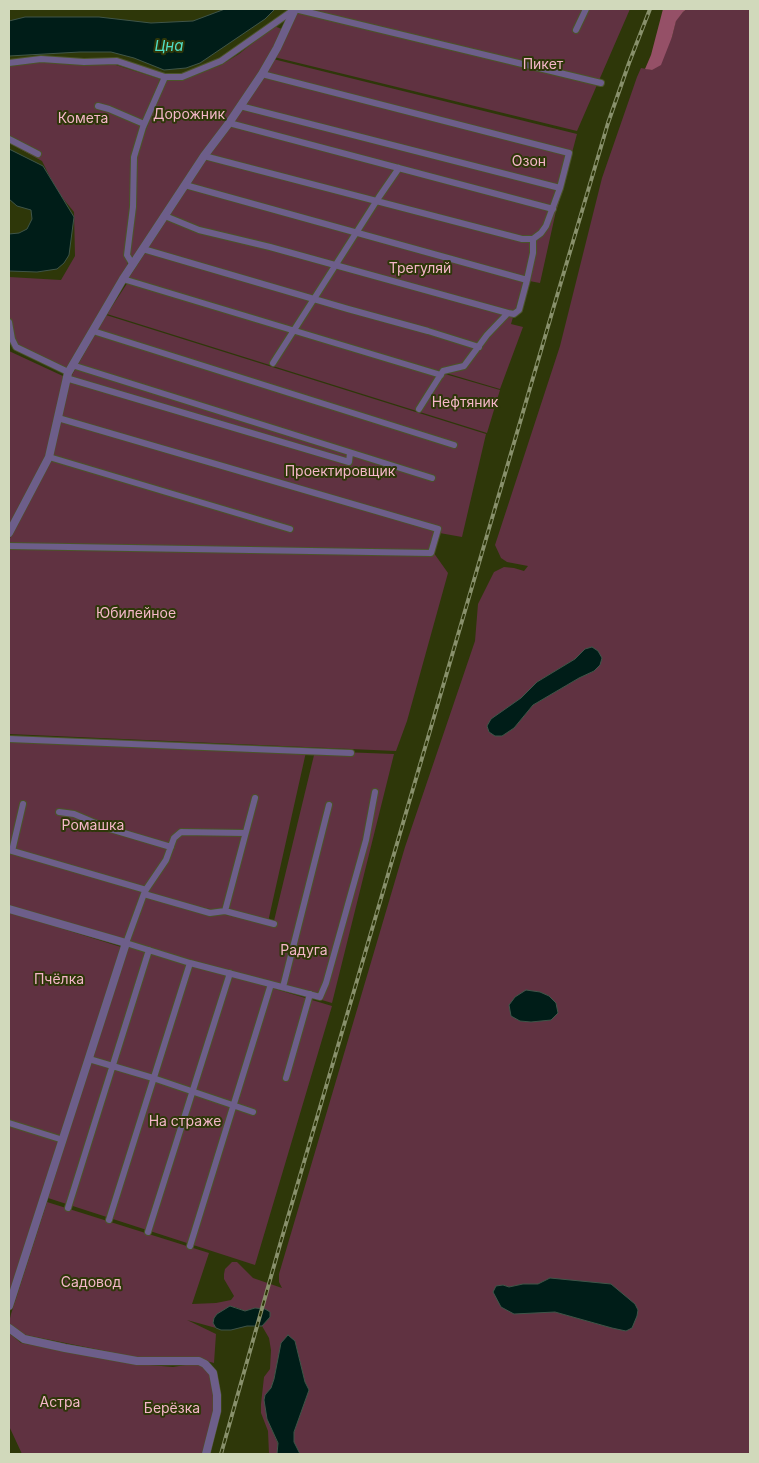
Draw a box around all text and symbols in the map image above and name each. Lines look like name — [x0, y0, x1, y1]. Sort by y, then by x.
water label: Цна — [155, 37, 183, 55]
park label: Пикет — [523, 57, 563, 73]
park label: Дорожник — [153, 107, 225, 123]
park label: Комета — [58, 111, 108, 127]
park label: Озон — [512, 154, 546, 170]
park label: Трегуляй — [389, 261, 451, 277]
park label: Нефтяник — [432, 395, 498, 411]
park label: Проектировщик — [285, 464, 395, 480]
park label: Юбилейное — [96, 606, 176, 622]
park label: Ромашка — [62, 818, 124, 834]
park label: Радуга — [280, 943, 328, 959]
park label: Пчёлка — [34, 972, 84, 988]
park label: На страже — [149, 1114, 221, 1130]
park label: Садовод — [61, 1275, 121, 1291]
park label: Астра — [40, 1395, 80, 1411]
park label: Берёзка — [144, 1401, 200, 1417]

